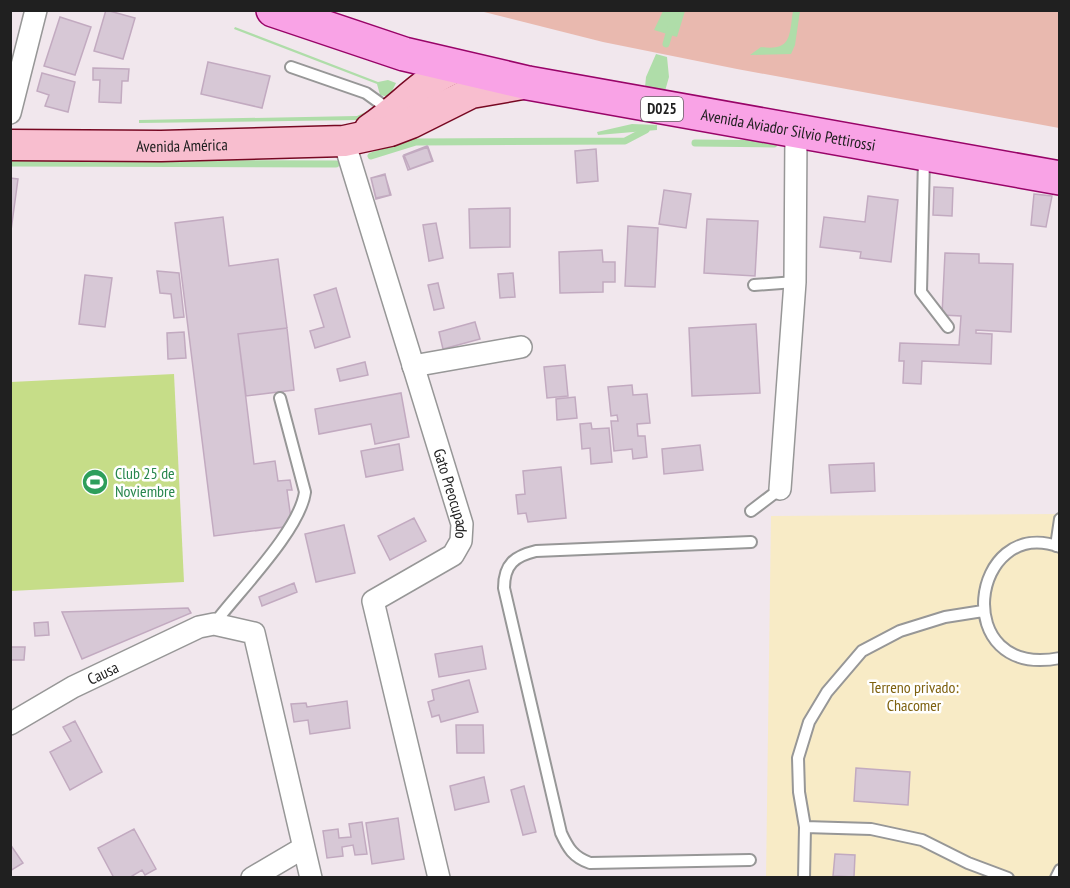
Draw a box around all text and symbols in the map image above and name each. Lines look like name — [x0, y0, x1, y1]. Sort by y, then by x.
road number: D025 — [641, 97, 683, 121]
street label: Avenida Aviador Silvio Pettirossi — [699, 104, 877, 155]
street label: Avenida América — [136, 134, 228, 156]
street label: Gato Preocupado — [429, 446, 472, 540]
place label: Club 25 de Noviembre — [115, 463, 175, 501]
sports icon: Club 25 de Noviembre — [80, 467, 110, 497]
street label: Causa — [84, 657, 122, 689]
park label: Terreno privado: Chacomer — [869, 677, 959, 715]

